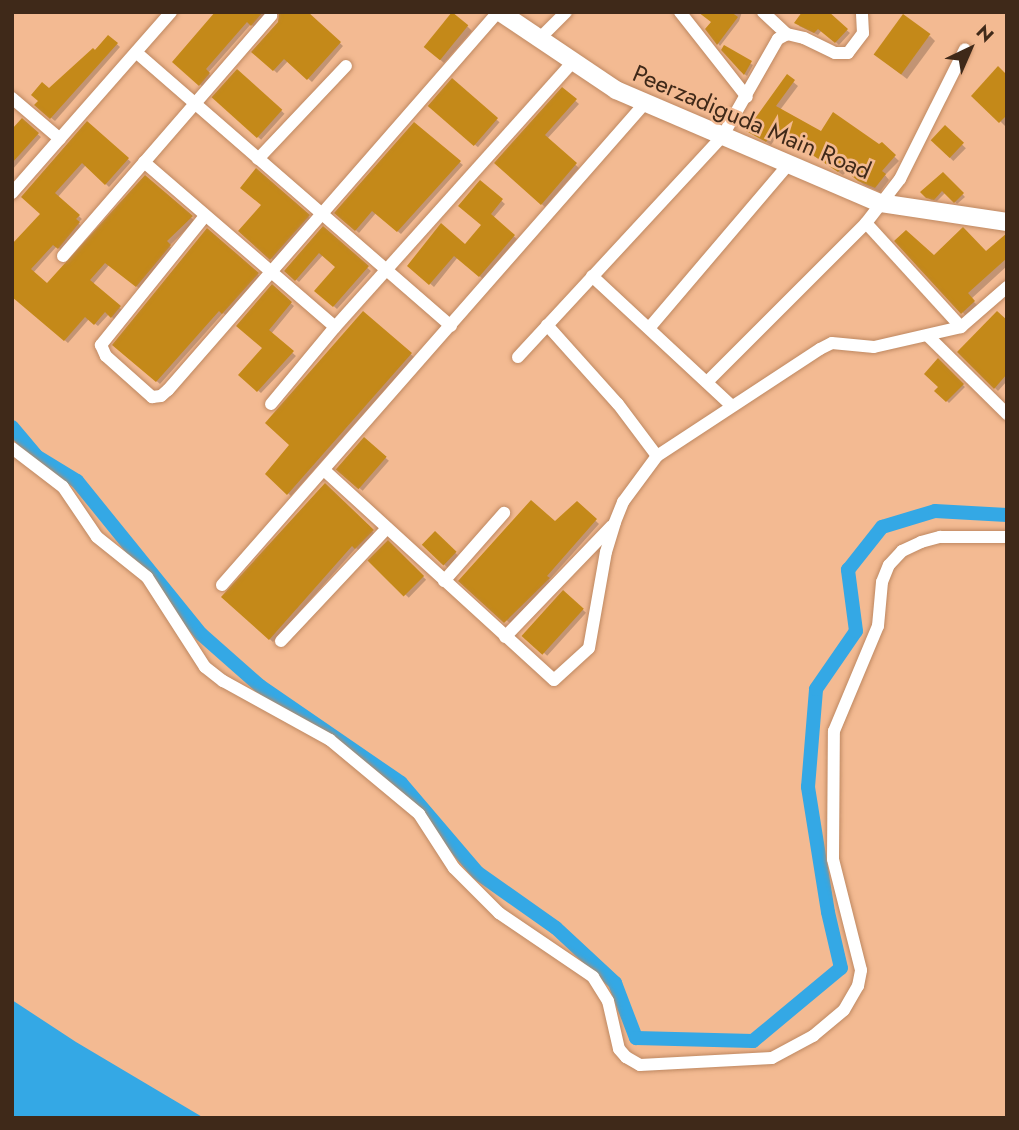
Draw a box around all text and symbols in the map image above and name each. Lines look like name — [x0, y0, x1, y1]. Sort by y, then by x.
north arrow — [935, 14, 1005, 84]
text: N — [970, 19, 1000, 48]
street label: Peerzadiguda Main Road — [629, 59, 875, 185]

